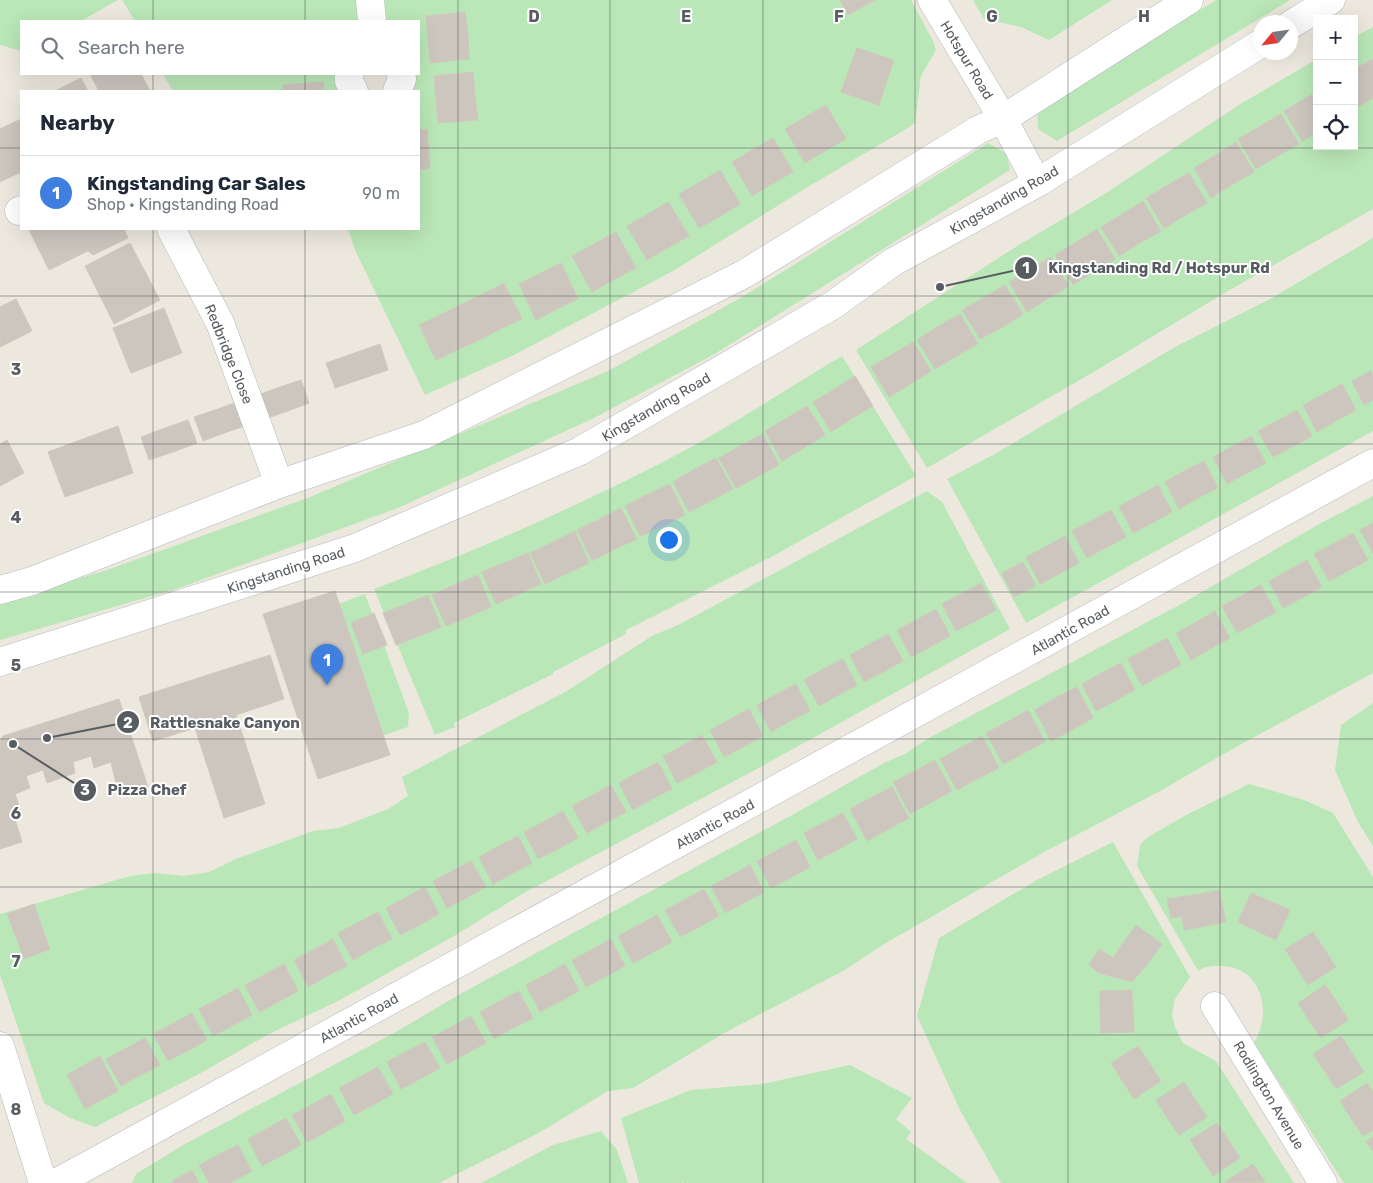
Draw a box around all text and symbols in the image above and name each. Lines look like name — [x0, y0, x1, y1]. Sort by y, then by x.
text: D — [528, 7, 540, 26]
text: E — [681, 7, 691, 26]
text: F — [834, 7, 844, 26]
text: G — [986, 7, 998, 26]
text: H — [1138, 7, 1150, 26]
north arrow — [1253, 15, 1298, 60]
map controls — [1313, 15, 1358, 150]
button: + — [1313, 15, 1358, 60]
street label: Hotspur Road — [936, 18, 997, 103]
search box — [20, 20, 420, 75]
icon: search — [38, 34, 66, 62]
text: Search here — [78, 36, 185, 59]
button: − — [1313, 60, 1358, 105]
button: locate — [1313, 105, 1358, 150]
text: Nearby — [40, 110, 115, 135]
street label: Kingstanding Road — [947, 162, 1062, 238]
text: Kingstanding Car Sales — [87, 172, 306, 195]
text: 1 — [52, 184, 60, 203]
text: 90 m — [362, 184, 400, 203]
text: Shop · Kingstanding Road — [87, 195, 279, 214]
callout: Kingstanding Rd / Hotspur Rd — [1013, 253, 1280, 283]
text: 1 — [1022, 259, 1030, 277]
text: Kingstanding Rd / Hotspur Rd — [1048, 259, 1270, 277]
street label: Redbridge Close — [201, 302, 256, 407]
text: 3 — [11, 360, 21, 379]
street label: Kingstanding Road — [599, 369, 714, 445]
text: 4 — [11, 508, 22, 527]
your location — [656, 527, 682, 553]
street label: Kingstanding Road — [225, 543, 347, 598]
street label: Atlantic Road — [1028, 602, 1112, 659]
pin: 1 — [311, 644, 343, 685]
text: 5 — [11, 656, 21, 675]
callout: Rattlesnake Canyon — [115, 707, 310, 737]
text: 2 — [123, 714, 133, 732]
text: Rattlesnake Canyon — [150, 714, 300, 732]
callout: Pizza Chef — [72, 775, 196, 805]
text: 3 — [80, 781, 90, 799]
text: Pizza Chef — [108, 781, 187, 799]
street label: Atlantic Road — [673, 796, 757, 853]
text: 6 — [11, 804, 21, 823]
text: 7 — [11, 952, 21, 971]
street label: Atlantic Road — [317, 990, 401, 1047]
street label: Rodlington Avenue — [1230, 1038, 1308, 1153]
text: 8 — [11, 1100, 22, 1119]

